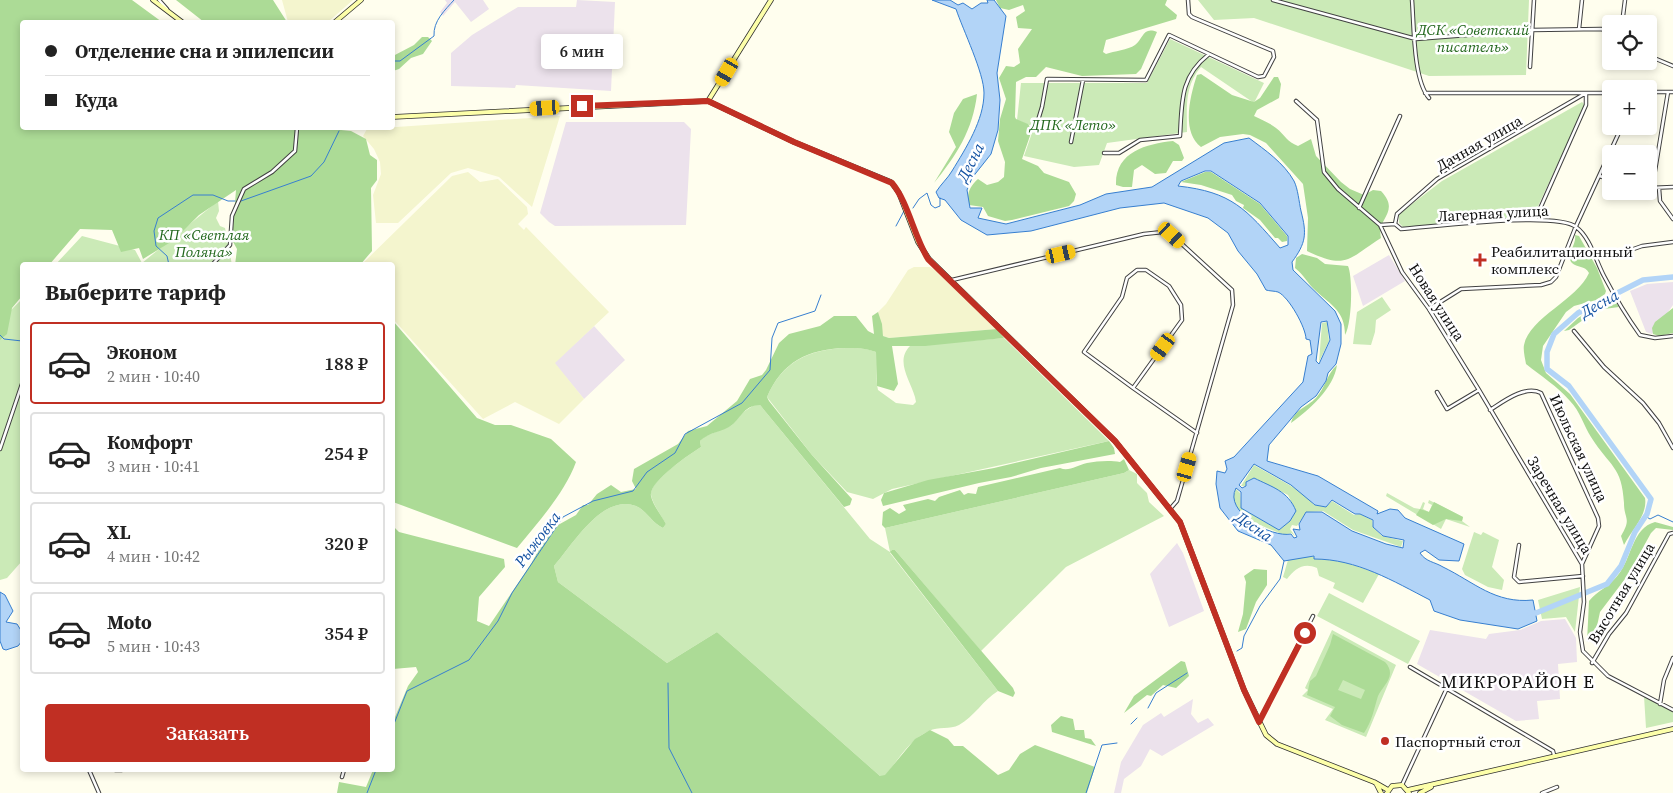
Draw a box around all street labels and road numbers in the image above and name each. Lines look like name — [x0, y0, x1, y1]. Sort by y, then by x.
street label: Дачная улица — [1432, 110, 1526, 176]
street label: Лагерная улица — [1437, 200, 1550, 226]
street label: Новая улица — [1404, 259, 1470, 345]
street label: Июльская улица — [1545, 391, 1613, 506]
street label: Заречная улица — [1522, 452, 1598, 558]
street label: Высотная улица — [1582, 538, 1660, 648]

